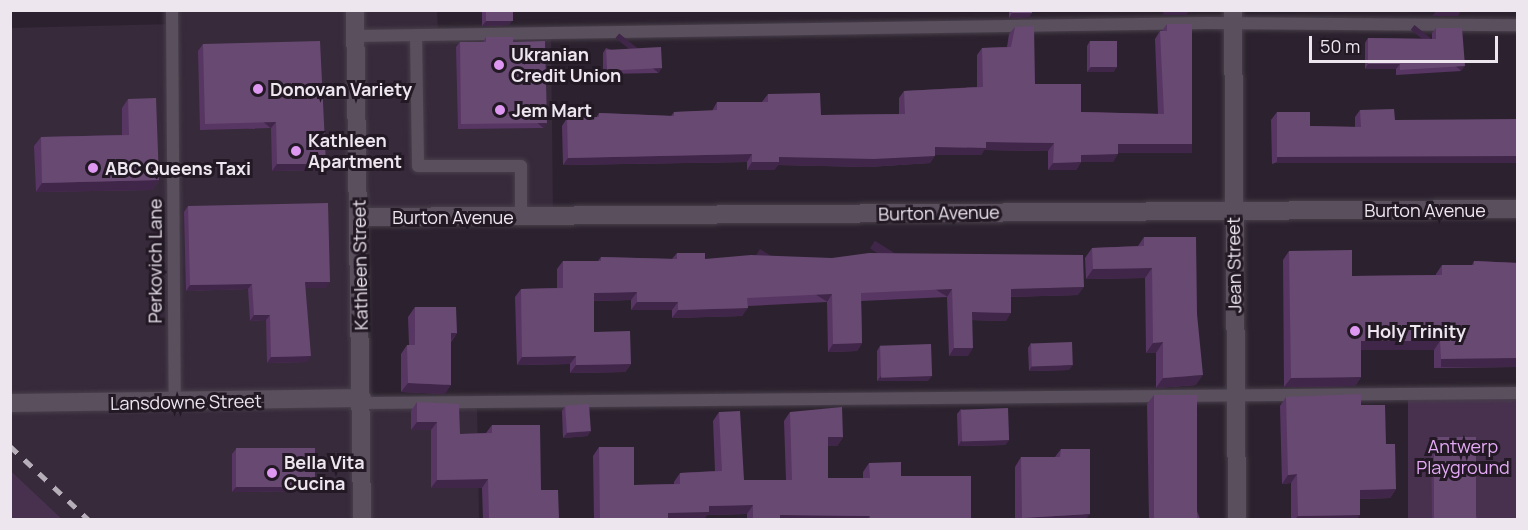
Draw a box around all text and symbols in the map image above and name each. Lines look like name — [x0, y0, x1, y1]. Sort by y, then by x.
scale bar — [1312, 24, 1501, 62]
text: 50 m — [1320, 34, 1360, 58]
place label: Ukranian Credit Union — [511, 44, 621, 86]
marker: Ukranian Credit Union — [492, 58, 506, 72]
place label: Donovan Variety — [270, 78, 412, 100]
marker: Donovan Variety — [251, 82, 265, 96]
place label: Jem Mart — [512, 99, 592, 121]
marker: Jem Mart — [493, 103, 507, 117]
place label: Kathleen Apartment — [308, 130, 402, 172]
marker: Kathleen Apartment — [289, 144, 303, 158]
place label: ABC Queens Taxi — [105, 157, 251, 179]
marker: ABC Queens Taxi — [86, 161, 100, 175]
street label: Perkovich Lane — [144, 199, 166, 323]
street label: Kathleen Street — [348, 199, 372, 331]
street label: Burton Avenue — [1364, 199, 1486, 221]
street label: Burton Avenue — [878, 201, 1000, 225]
street label: Burton Avenue — [392, 206, 514, 228]
street label: Jean Street — [1222, 217, 1246, 313]
place label: Holy Trinity — [1367, 320, 1466, 342]
marker: Holy Trinity — [1348, 324, 1362, 338]
street label: Lansdowne Street — [110, 390, 262, 414]
park label: Antwerp Playground — [1416, 436, 1510, 478]
place label: Bella Vita Cucina — [284, 452, 365, 494]
marker: Bella Vita Cucina — [265, 466, 279, 480]

